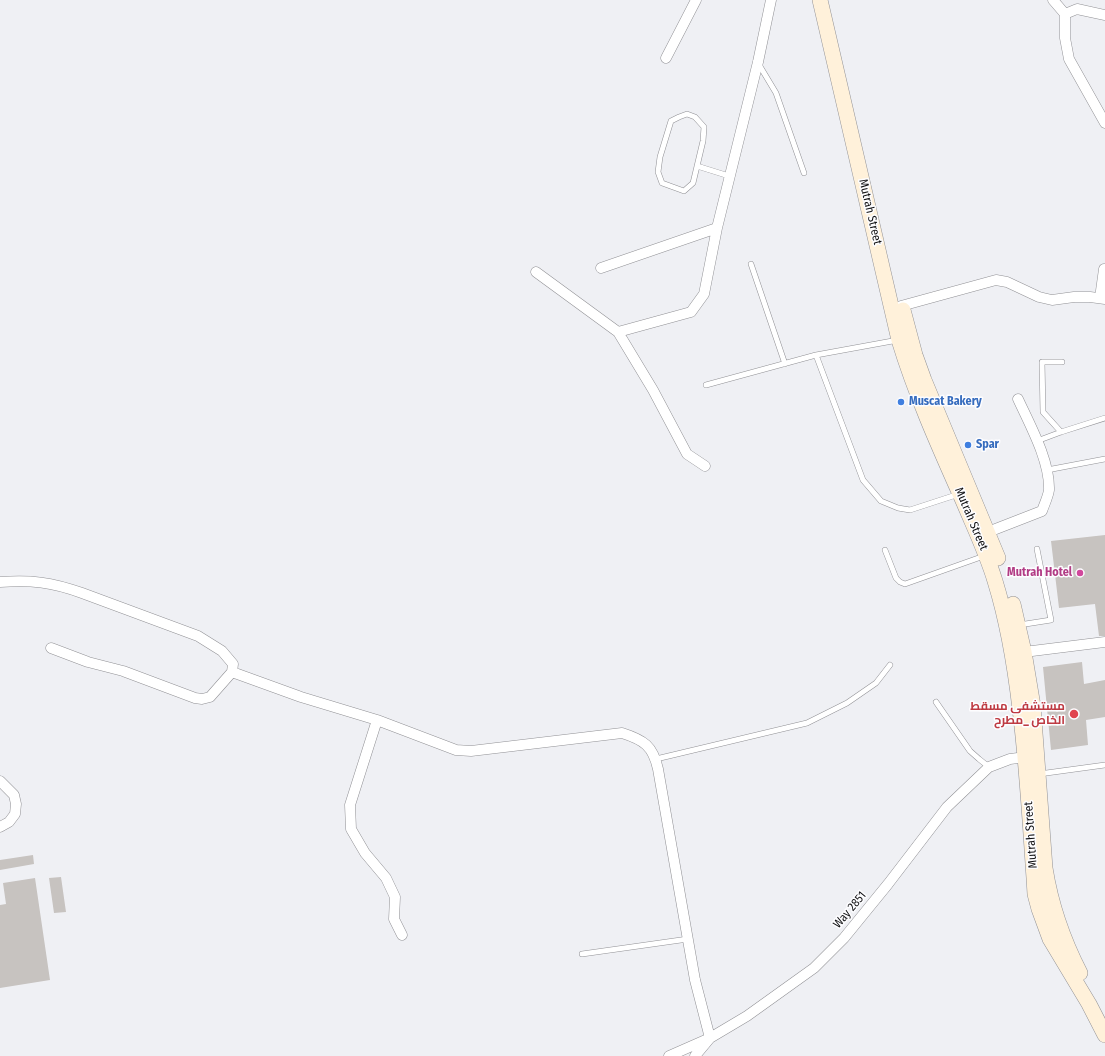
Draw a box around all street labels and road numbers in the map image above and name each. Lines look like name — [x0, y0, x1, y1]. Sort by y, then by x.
street label: Mutrah Street — [855, 178, 885, 246]
street label: Mutrah Street — [951, 485, 991, 553]
street label: Mutrah Street — [1021, 801, 1041, 869]
street label: Way 2851 — [831, 889, 869, 931]

